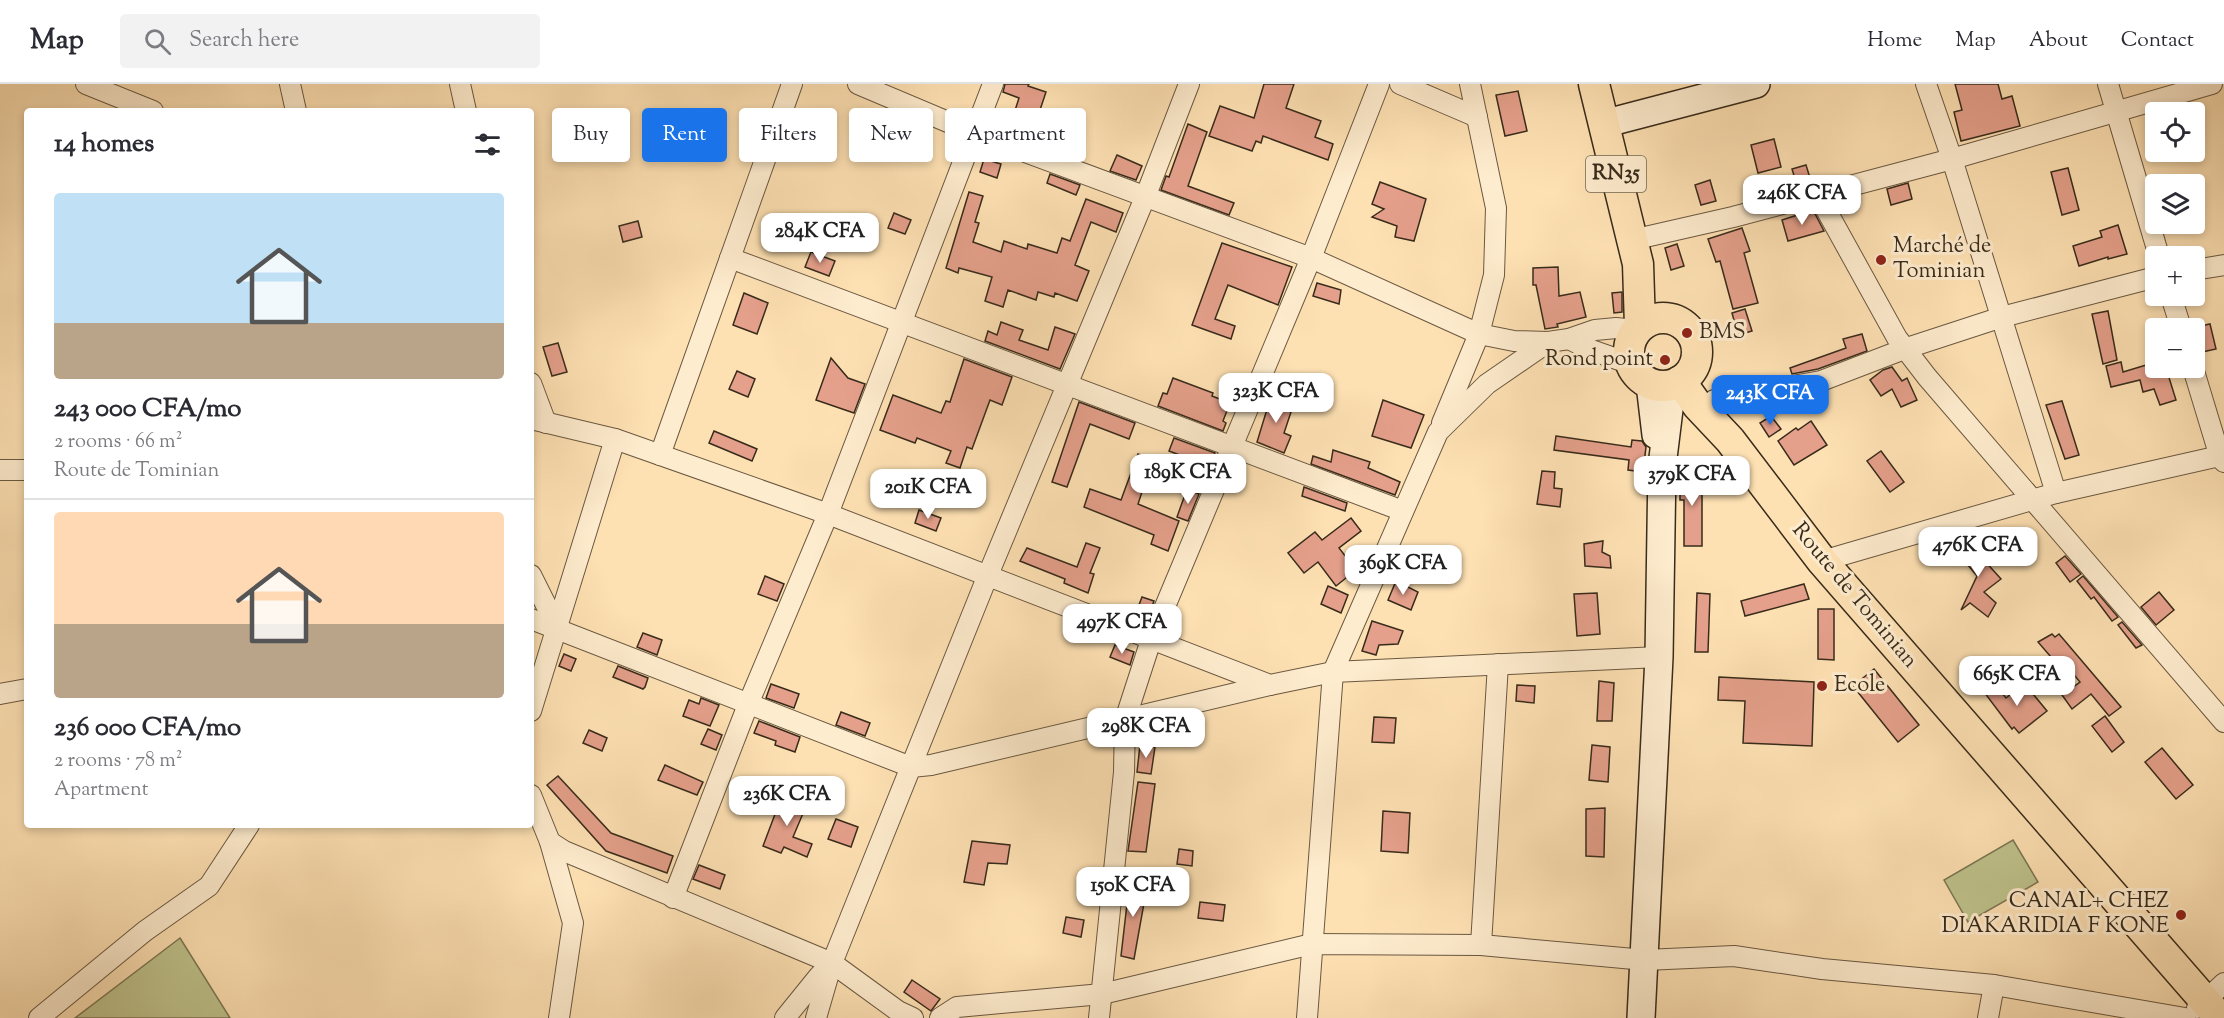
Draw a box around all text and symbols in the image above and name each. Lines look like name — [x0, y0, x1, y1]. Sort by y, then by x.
search box — [120, 14, 540, 68]
text: Map — [30, 21, 84, 61]
icon: search — [141, 25, 174, 58]
text: Search here — [189, 25, 299, 57]
text: Home — [1867, 26, 1922, 56]
text: Map — [1955, 26, 1996, 56]
text: About — [2029, 26, 2088, 56]
text: Contact — [2121, 26, 2194, 56]
map controls — [2145, 102, 2205, 378]
button: locate — [2145, 102, 2205, 162]
chip: Buy — [552, 108, 630, 162]
chip: Rent — [642, 108, 727, 162]
chip: Filters — [739, 108, 837, 162]
chip: New — [849, 108, 933, 162]
chip: Apartment — [945, 108, 1086, 162]
text: 14 homes — [54, 126, 154, 163]
icon: filters — [471, 128, 504, 161]
road number: RN35 — [1586, 156, 1646, 192]
button: layers — [2145, 174, 2205, 234]
pin: 246K CFA — [1740, 175, 1864, 226]
text: 246K CFA — [1757, 180, 1847, 209]
pin: 284K CFA — [758, 213, 882, 264]
text: 284K CFA — [775, 218, 865, 247]
place label: Marché de Tominian — [1893, 231, 1991, 288]
icon: home — [225, 232, 333, 340]
button: + — [2145, 246, 2205, 306]
marker: Marché de Tominian — [1874, 253, 1888, 267]
place label: BMS — [1699, 317, 1746, 349]
button: − — [2145, 318, 2205, 378]
marker: BMS — [1680, 326, 1694, 340]
place label: Rond point — [1545, 344, 1653, 376]
marker: Rond point — [1658, 353, 1672, 367]
pin: 323K CFA — [1214, 373, 1338, 424]
pin: 243K CFA — [1708, 375, 1832, 426]
text: 323K CFA — [1233, 378, 1319, 407]
text: 243K CFA — [1726, 380, 1814, 409]
text: 243 000 CFA/mo — [54, 391, 242, 428]
text: 2 rooms · 66 m² — [54, 428, 182, 457]
pin: 189K CFA — [1126, 454, 1250, 505]
pin: 379K CFA — [1630, 456, 1754, 507]
text: Route de Tominian — [54, 457, 219, 486]
text: 189K CFA — [1144, 459, 1232, 488]
text: 379K CFA — [1648, 461, 1736, 490]
pin: 201K CFA — [866, 469, 990, 520]
text: 201K CFA — [884, 474, 972, 503]
street label: Route de Tominian — [1783, 516, 1925, 676]
pin: 476K CFA — [1916, 527, 2040, 578]
text: 476K CFA — [1932, 532, 2024, 561]
pin: 369K CFA — [1341, 545, 1465, 596]
text: 369K CFA — [1359, 550, 1447, 579]
icon: home — [225, 551, 333, 659]
pin: 497K CFA — [1060, 604, 1184, 655]
text: 497K CFA — [1077, 609, 1167, 638]
pin: 665K CFA — [1955, 656, 2079, 707]
text: 665K CFA — [1973, 661, 2061, 690]
place label: Ecole — [1834, 670, 1885, 702]
marker: Ecole — [1815, 679, 1829, 693]
pin: 298K CFA — [1084, 708, 1208, 759]
text: 236 000 CFA/mo — [54, 710, 241, 747]
text: 298K CFA — [1101, 713, 1191, 742]
text: 2 rooms · 78 m² — [54, 747, 183, 776]
text: Apartment — [54, 776, 149, 805]
pin: 236K CFA — [725, 776, 849, 827]
text: 236K CFA — [743, 781, 831, 810]
pin: 150K CFA — [1071, 867, 1195, 918]
text: 150K CFA — [1090, 872, 1176, 901]
place label: CANAL+ CHEZ DIAKARIDIA F KONE — [1941, 886, 2169, 943]
marker: CANAL+ CHEZ DIAKARIDIA F KONE — [2174, 908, 2188, 922]

